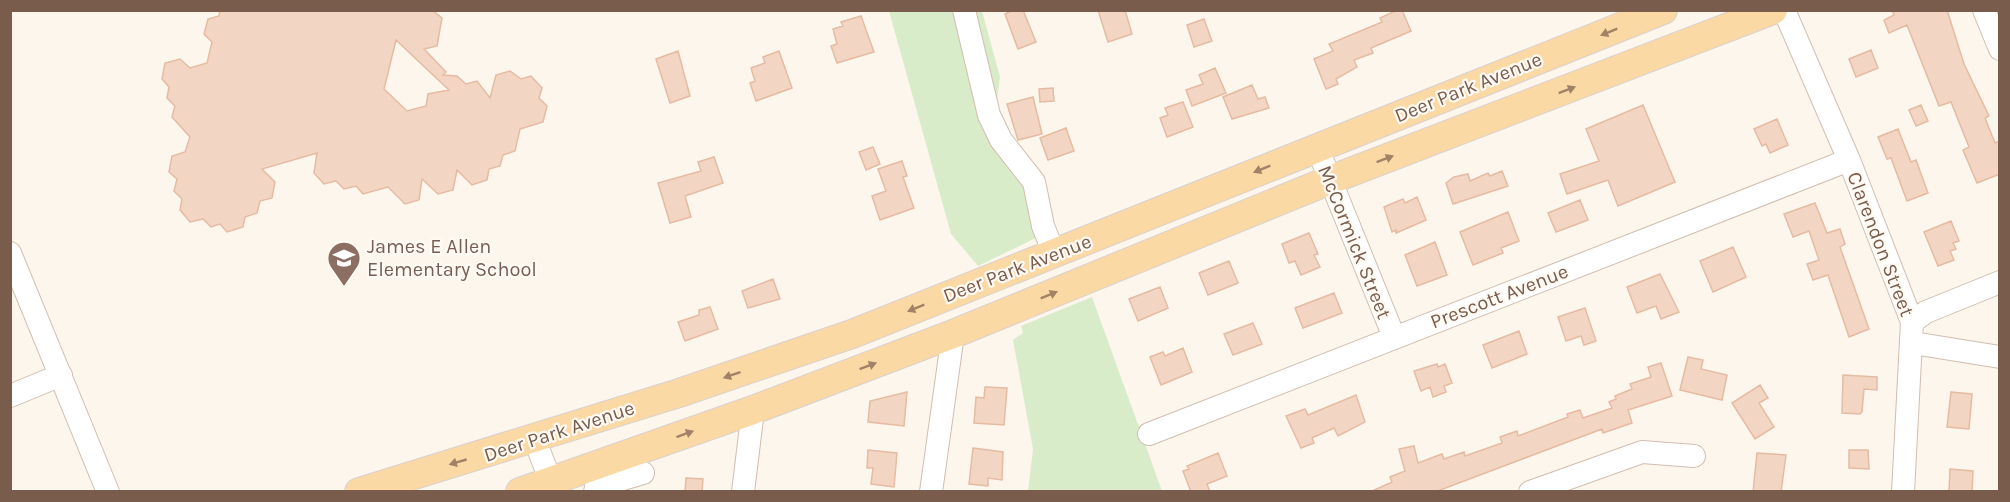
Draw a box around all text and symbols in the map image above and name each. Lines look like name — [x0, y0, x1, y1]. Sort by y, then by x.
one-way arrow — [1599, 27, 1617, 37]
street label: Deer Park Avenue — [1391, 47, 1545, 128]
one-way arrow — [1558, 84, 1576, 94]
one-way arrow — [1376, 154, 1394, 164]
street label: McCormick Street — [1313, 162, 1396, 323]
one-way arrow — [1253, 164, 1271, 174]
street label: Clarendon Street — [1842, 169, 1919, 320]
street label: Deer Park Avenue — [940, 230, 1095, 307]
place label: James E Allen Elementary School — [367, 235, 537, 281]
school or university icon: James E Allen Elementary School — [326, 240, 362, 287]
street label: Prescott Avenue — [1427, 260, 1571, 333]
one-way arrow — [1041, 290, 1059, 300]
one-way arrow — [906, 303, 924, 313]
one-way arrow — [859, 361, 877, 371]
one-way arrow — [723, 370, 741, 380]
street label: Deer Park Avenue — [481, 396, 637, 467]
one-way arrow — [676, 429, 694, 439]
one-way arrow — [449, 458, 467, 467]

